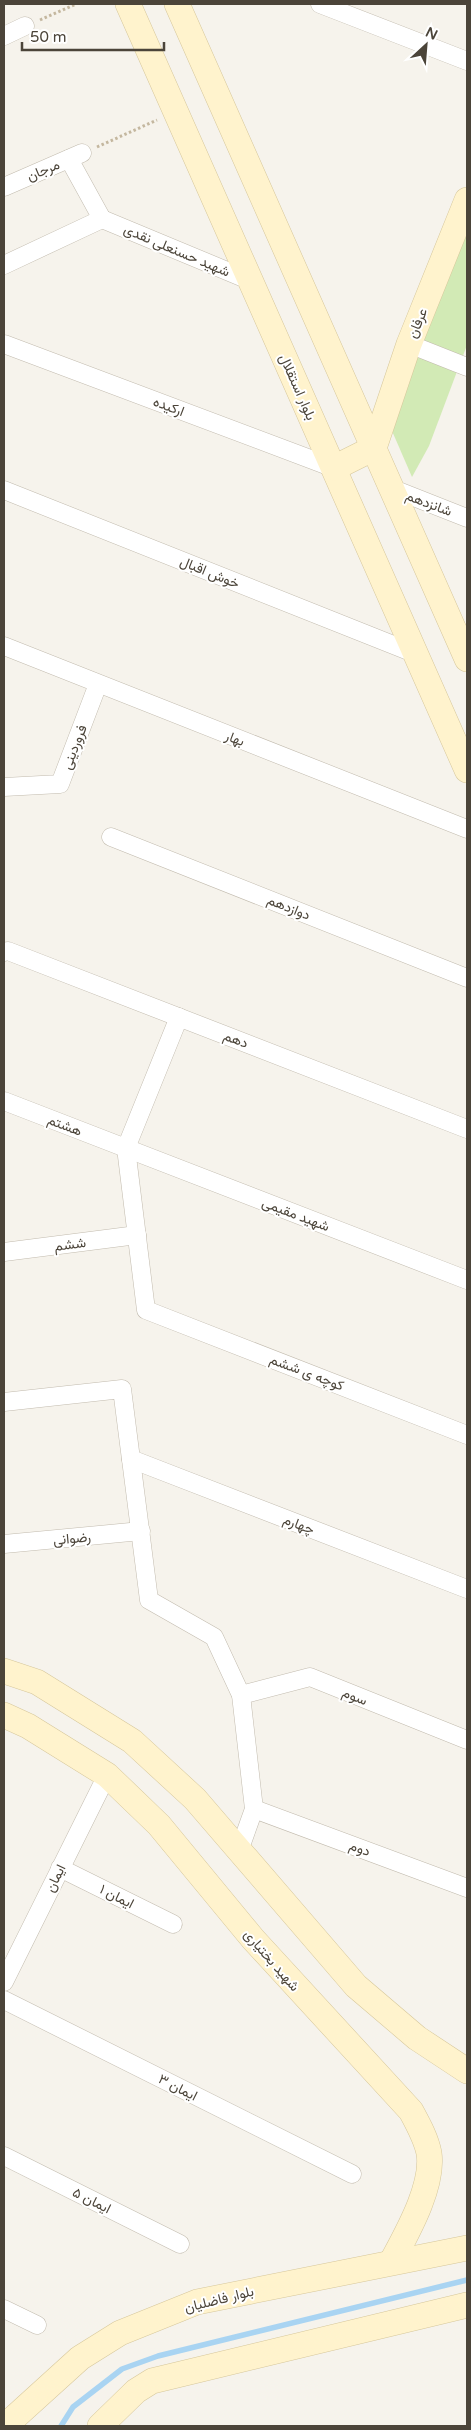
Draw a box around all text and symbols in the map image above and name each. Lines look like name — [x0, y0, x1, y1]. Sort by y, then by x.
scale bar — [22, 20, 165, 52]
north arrow — [401, 20, 451, 70]
text: N — [423, 24, 440, 44]
text: 50 m — [30, 28, 67, 46]
street label: مرجان — [24, 156, 62, 185]
street label: شهید حسنعلی نقدی — [121, 220, 232, 280]
street label: عرفان — [404, 305, 431, 341]
street label: بلوار استقلال — [275, 352, 320, 423]
street label: ارکیده — [151, 393, 187, 420]
street label: شانزدهم — [403, 487, 454, 520]
street label: خوش اقبال — [177, 553, 242, 593]
street label: فروردینی — [58, 722, 91, 772]
street label: بهار — [222, 727, 247, 750]
street label: دوازدهم — [265, 891, 313, 924]
street label: دهم — [221, 1027, 251, 1052]
street label: هشتم — [45, 1111, 85, 1140]
street label: شهید مقیمی — [260, 1194, 332, 1235]
street label: ششم — [53, 1234, 87, 1255]
street label: کوچه ی ششم — [267, 1351, 346, 1395]
street label: چهارم — [280, 1511, 317, 1539]
street label: رضوانی — [52, 1528, 92, 1549]
street label: سوم — [340, 1684, 370, 1709]
street label: دوم — [347, 1837, 373, 1860]
street label: ایمان — [42, 1862, 69, 1895]
street label: ایمان ۱ — [97, 1881, 137, 1912]
street label: شهید بختیاری — [240, 1926, 303, 1995]
street label: ایمان ۳ — [155, 2070, 200, 2104]
street label: ایمان ۵ — [70, 2184, 114, 2217]
street label: بلوار فاضلیان — [183, 2283, 256, 2316]

